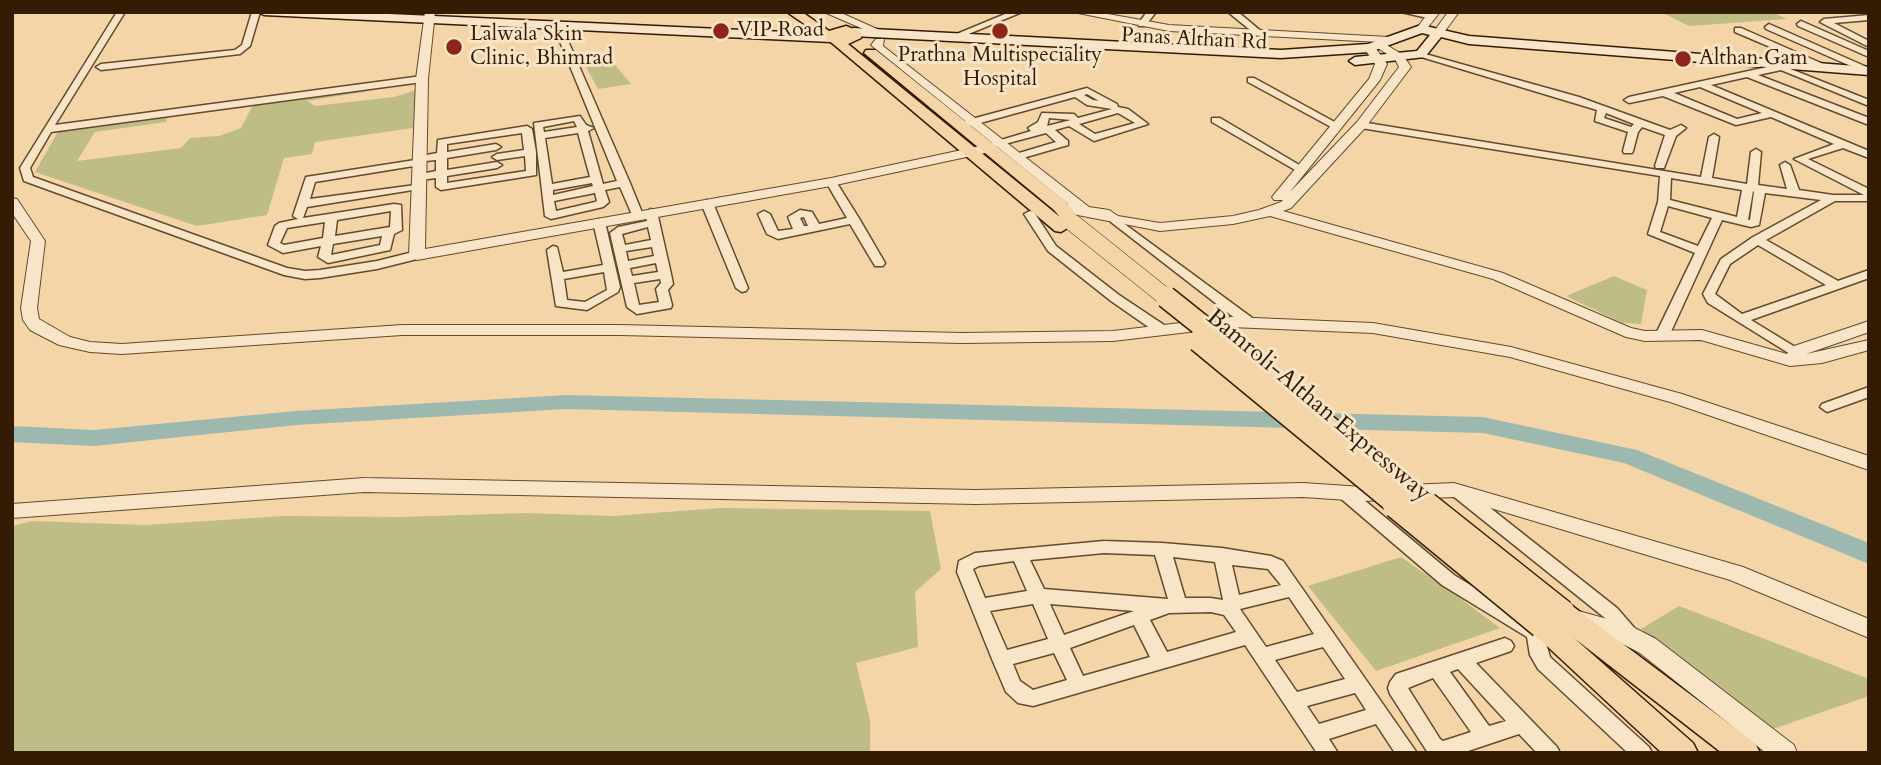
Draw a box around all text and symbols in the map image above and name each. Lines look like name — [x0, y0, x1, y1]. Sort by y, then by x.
place label: VIP Road — [737, 18, 824, 44]
marker: VIP Road — [711, 21, 731, 41]
marker: Prathna Multispeciality Hospital — [990, 21, 1010, 41]
place label: Lalwala Skin Clinic, Bhimrad — [470, 22, 613, 72]
street label: Panas Althan Rd — [1120, 24, 1268, 56]
marker: Lalwala Skin Clinic, Bhimrad — [444, 37, 464, 57]
place label: Prathna Multispeciality Hospital — [898, 43, 1102, 93]
place label: Althan Gam — [1699, 46, 1808, 72]
marker: Althan Gam — [1673, 49, 1693, 69]
street label: Bamroli-Althan Expressway — [1200, 304, 1436, 508]

